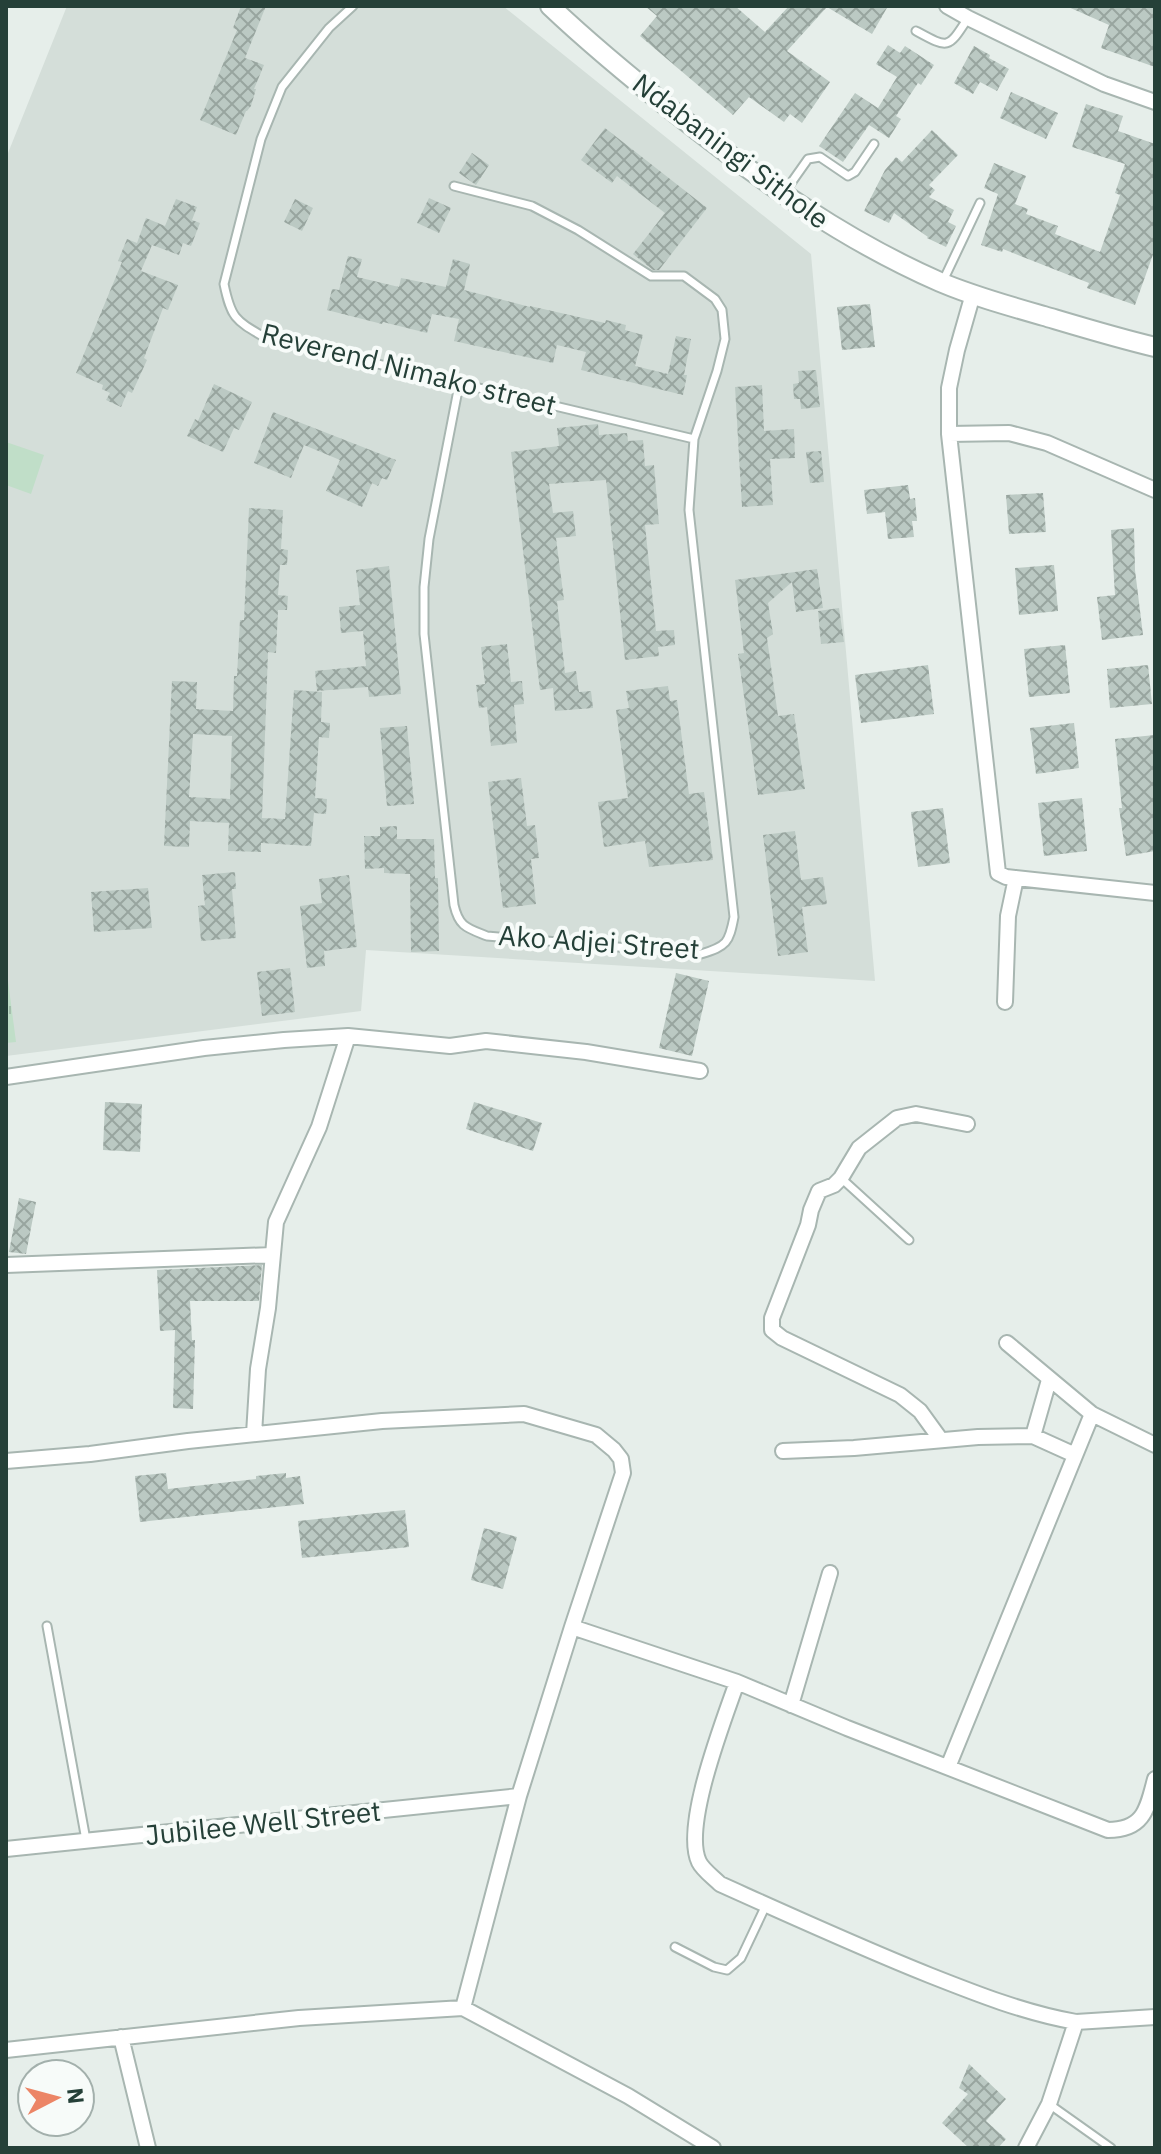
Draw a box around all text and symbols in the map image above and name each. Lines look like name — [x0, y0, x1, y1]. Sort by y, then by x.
street label: Ndabaningi Sithole — [626, 64, 837, 237]
street label: Reverend Nimako street — [258, 314, 560, 423]
street label: Ako Adjei Street — [497, 916, 701, 967]
street label: Jubilee Well Street — [143, 1792, 383, 1853]
north arrow — [16, 2058, 96, 2138]
text: N — [61, 2086, 92, 2105]

